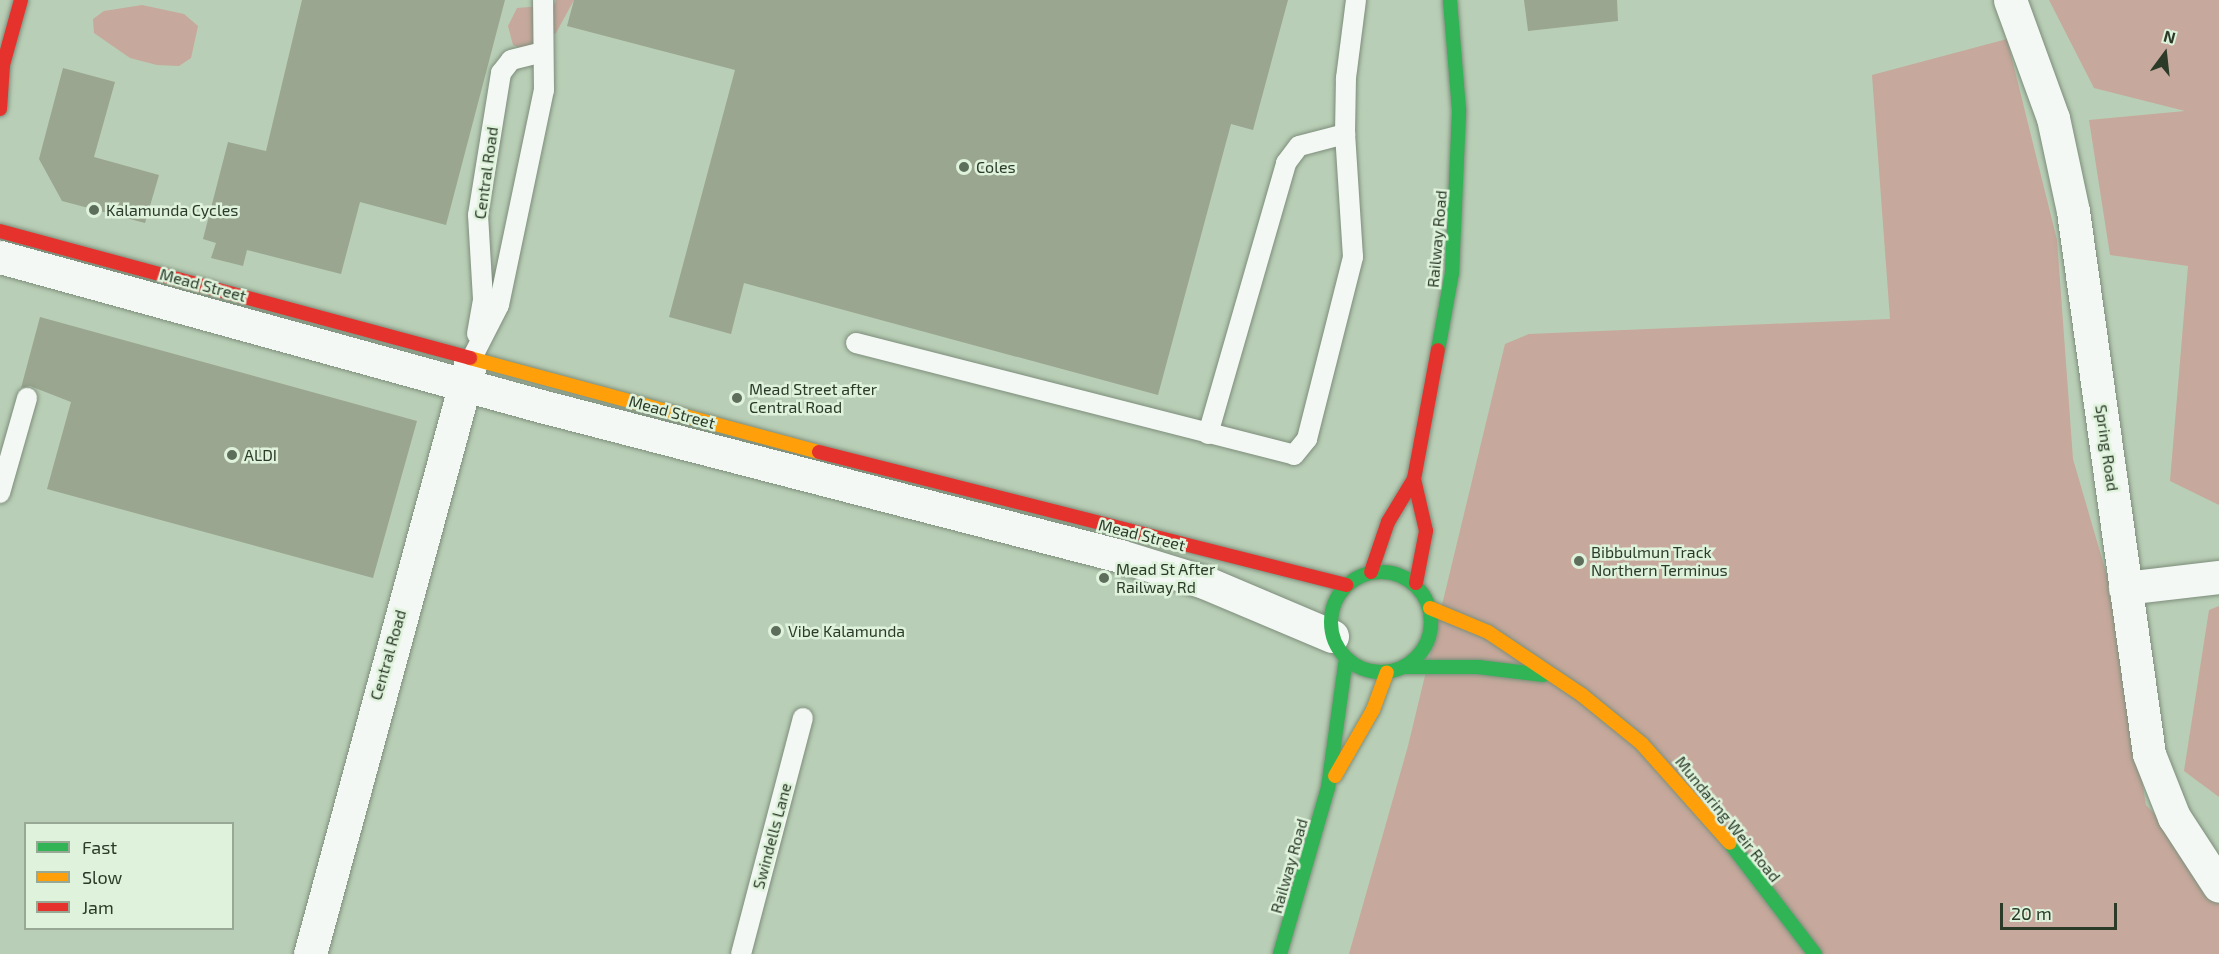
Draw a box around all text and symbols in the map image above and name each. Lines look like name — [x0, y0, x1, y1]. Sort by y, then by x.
north arrow — [2135, 24, 2195, 84]
text: N — [2162, 25, 2178, 47]
street label: Central Road — [470, 125, 502, 221]
place label: Coles — [976, 157, 1016, 177]
marker: Coles — [957, 160, 971, 174]
street label: Railway Road — [1423, 189, 1451, 289]
place label: Kalamunda Cycles — [106, 200, 238, 220]
marker: Kalamunda Cycles — [87, 203, 101, 217]
street label: Mead Street — [158, 264, 248, 306]
place label: Mead Street after Central Road — [749, 379, 877, 417]
street label: Mead Street — [627, 391, 717, 433]
marker: Mead Street after Central Road — [730, 391, 744, 405]
street label: Spring Road — [2091, 403, 2123, 493]
place label: ALDI — [244, 445, 277, 465]
marker: ALDI — [225, 448, 239, 462]
street label: Mead Street — [1097, 515, 1187, 555]
place label: Bibbulmun Track Northern Terminus — [1591, 542, 1728, 580]
marker: Bibbulmun Track Northern Terminus — [1572, 554, 1586, 568]
place label: Mead St After Railway Rd — [1116, 559, 1216, 597]
marker: Mead St After Railway Rd — [1097, 571, 1111, 585]
street label: Central Road — [366, 607, 410, 703]
place label: Vibe Kalamunda — [788, 621, 905, 641]
marker: Vibe Kalamunda — [769, 624, 783, 638]
street label: Mundaring Weir Road — [1671, 752, 1785, 886]
street label: Swindells Lane — [749, 781, 795, 891]
street label: Railway Road — [1266, 816, 1312, 916]
legend — [24, 822, 234, 930]
text: Fast — [82, 836, 117, 858]
text: Slow — [82, 866, 122, 888]
scale bar — [2003, 891, 2120, 929]
text: Jam — [82, 896, 114, 918]
text: 20 m — [2011, 902, 2052, 924]

